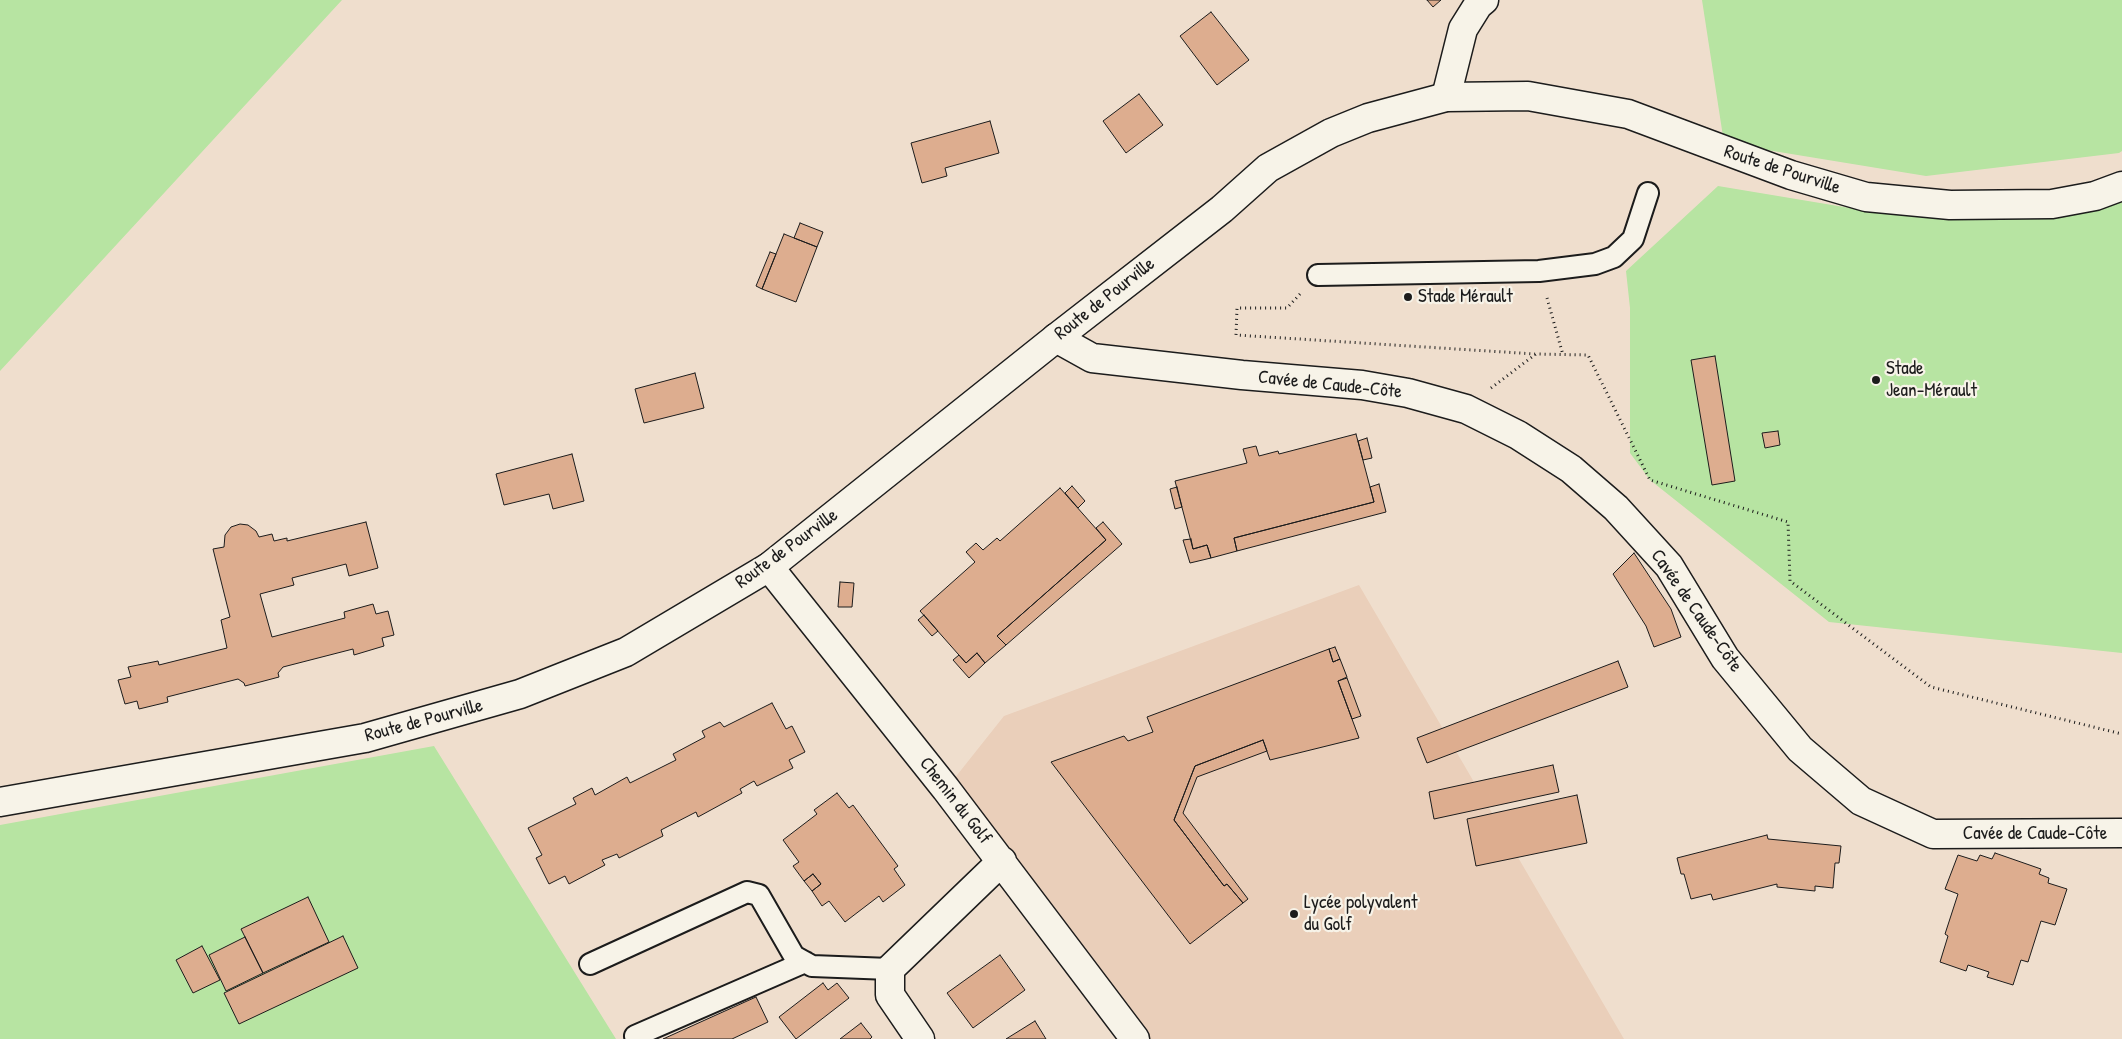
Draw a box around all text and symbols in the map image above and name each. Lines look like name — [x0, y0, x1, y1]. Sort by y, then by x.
street label: Route de Pourville — [1721, 140, 1843, 200]
street label: Route de Pourville — [1050, 253, 1160, 345]
place label: Stade Mérault — [1418, 286, 1513, 308]
marker: Stade Mérault — [1402, 291, 1414, 303]
place label: Stade Jean-Mérault — [1886, 358, 1977, 402]
street label: Cavée de Caude-Côte — [1257, 366, 1403, 404]
marker: Stade Jean-Mérault — [1870, 374, 1882, 386]
street label: Route de Pourville — [731, 504, 843, 594]
street label: Cavée de Caude-Côte — [1645, 545, 1747, 677]
street label: Route de Pourville — [363, 694, 485, 748]
street label: Chemin du Golf — [914, 753, 996, 849]
street label: Cavée de Caude-Côte — [1963, 823, 2107, 845]
place label: Lycée polyvalent du Golf — [1304, 892, 1418, 936]
marker: Lycée polyvalent du Golf — [1288, 908, 1300, 920]

